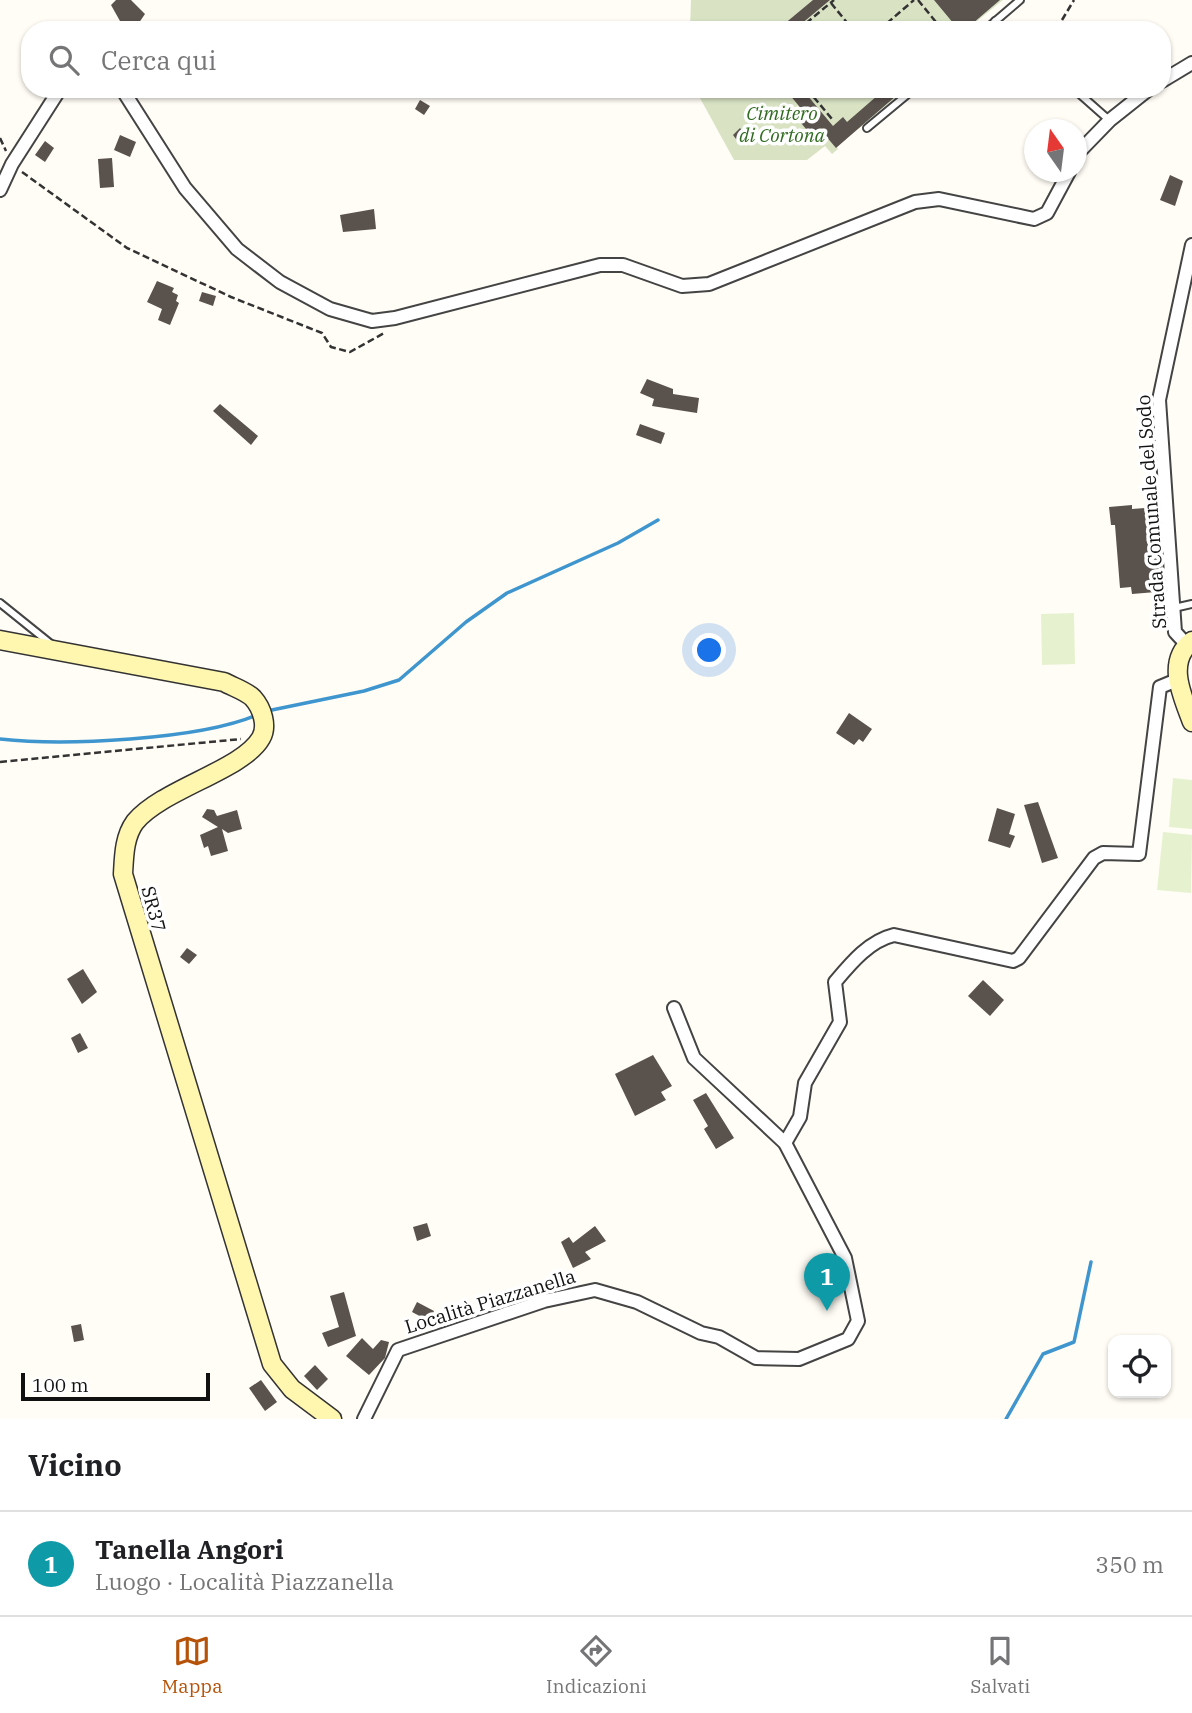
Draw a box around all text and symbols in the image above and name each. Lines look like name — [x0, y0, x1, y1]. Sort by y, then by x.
search box — [21, 21, 1171, 98]
icon: search — [45, 41, 83, 79]
text: Cerca qui — [101, 43, 216, 77]
park label: Cimitero di Cortona — [739, 101, 826, 147]
north arrow — [1024, 119, 1087, 182]
street label: Strada Comunale del Sodo — [1131, 394, 1171, 630]
your location — [692, 633, 726, 667]
street label: SR37 — [136, 883, 172, 935]
pin: 1 — [804, 1253, 850, 1311]
street label: Località Piazzanella — [402, 1264, 578, 1338]
map controls — [1108, 1335, 1171, 1398]
button: locate — [1108, 1335, 1171, 1398]
scale bar — [21, 1370, 210, 1402]
text: 100 m — [32, 1373, 89, 1397]
text: Vicino — [28, 1445, 122, 1484]
text: Tanella Angori — [95, 1532, 284, 1566]
text: 1 — [44, 1549, 58, 1579]
text: 350 m — [1095, 1549, 1164, 1579]
text: Luogo · Località Piazzanella — [95, 1566, 394, 1596]
tab: Mappa — [162, 1632, 223, 1698]
tab: Indicazioni — [546, 1632, 647, 1698]
tab: Salvati — [970, 1632, 1030, 1698]

